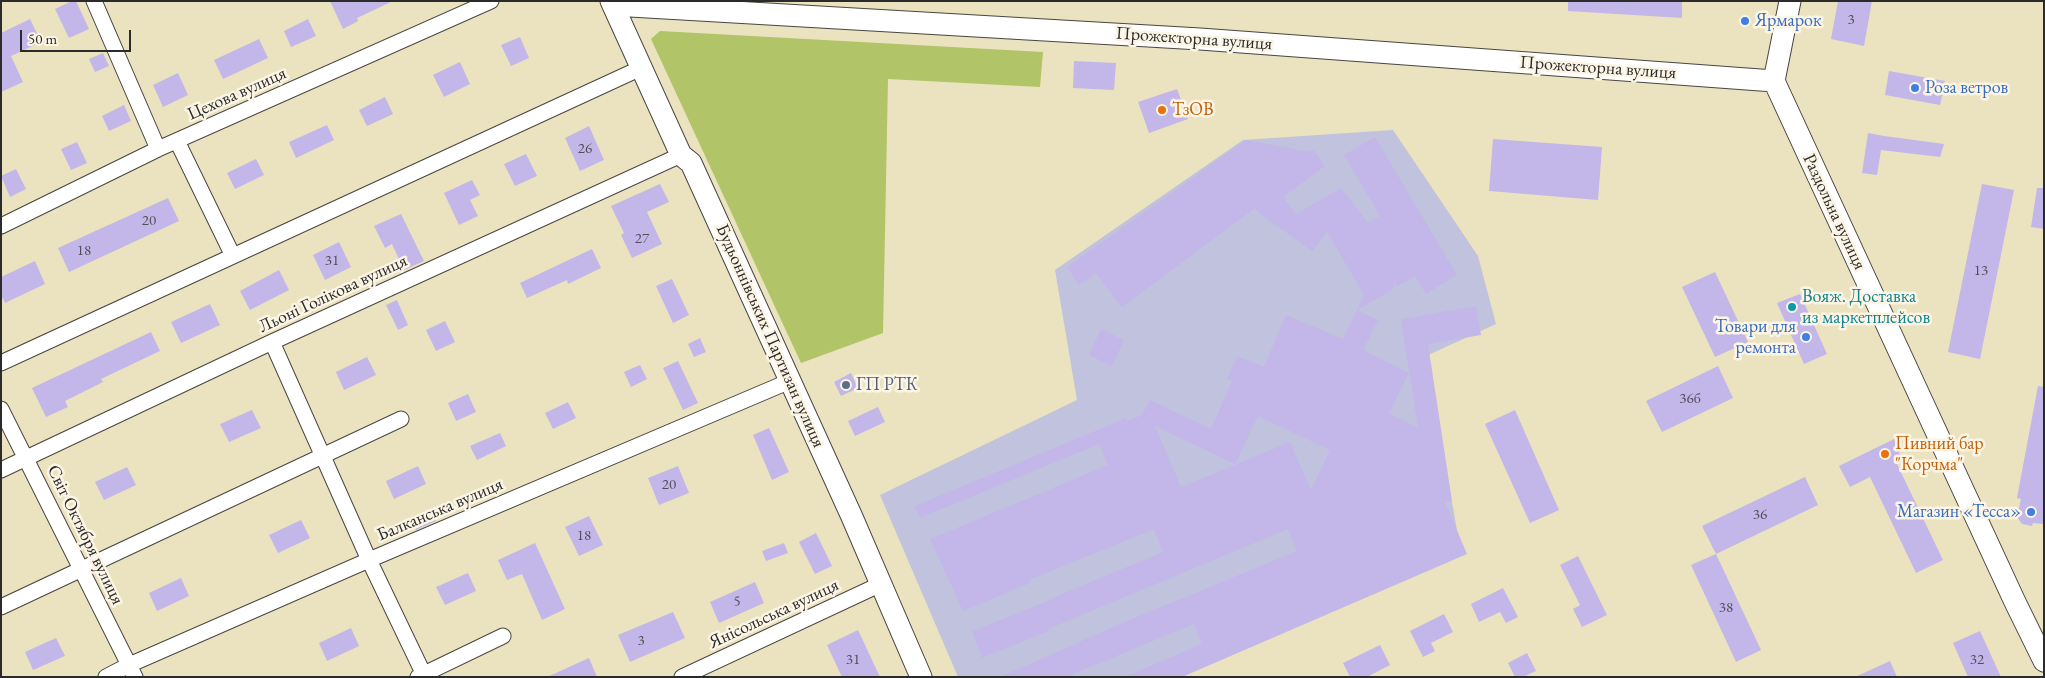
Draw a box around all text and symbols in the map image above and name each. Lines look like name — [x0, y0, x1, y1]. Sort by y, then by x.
place label: Ярмарок — [1755, 10, 1822, 32]
house number: 3 — [1847, 11, 1855, 29]
marker: Ярмарок — [1739, 15, 1751, 27]
scale bar — [22, 20, 134, 52]
street label: Прожекторна вулиця — [1115, 23, 1273, 55]
text: 50 m — [28, 29, 57, 48]
street label: Прожекторна вулиця — [1519, 52, 1677, 84]
street label: Цехова вулиця — [184, 63, 290, 125]
place label: Роза ветров — [1925, 77, 2008, 99]
marker: Роза ветров — [1909, 82, 1921, 94]
place label: ТзОВ — [1172, 99, 1214, 121]
marker: ТзОВ — [1156, 104, 1168, 116]
house number: 26 — [578, 140, 592, 158]
street label: Раздольна вулиця — [1798, 151, 1870, 273]
house number: 20 — [142, 212, 156, 230]
street label: Будьоннівських Партизан вулиця — [711, 221, 829, 451]
house number: 27 — [635, 230, 649, 248]
house number: 18 — [77, 242, 91, 260]
street label: Льоні Голікова вулиця — [255, 250, 411, 338]
house number: 31 — [325, 252, 339, 270]
house number: 13 — [1974, 262, 1988, 280]
place label: Вояж. Доставка из маркетплейсов — [1802, 286, 1930, 328]
marker: Вояж. Доставка из маркетплейсов — [1786, 301, 1798, 313]
place label: Товари для ремонта — [1715, 316, 1796, 358]
marker: Товари для ремонта — [1800, 331, 1812, 343]
place label: ГП РТК — [856, 374, 918, 396]
marker: ГП РТК — [840, 379, 852, 391]
house number: 36б — [1679, 390, 1701, 408]
place label: Пивний бар "Корчма" — [1895, 433, 1984, 476]
marker: Пивний бар "Корчма" — [1879, 448, 1891, 460]
street label: Світ Октября вулиця — [42, 462, 128, 608]
street label: Балканська вулиця — [374, 474, 506, 546]
house number: 20 — [662, 476, 676, 494]
place label: Магазин «Тесса» — [1897, 501, 2021, 523]
house number: 36 — [1753, 506, 1767, 524]
marker: Магазин «Тесса» — [2025, 506, 2037, 518]
house number: 18 — [577, 527, 591, 545]
street label: Янісольська вулиця — [706, 574, 842, 654]
house number: 5 — [733, 593, 741, 611]
house number: 38 — [1719, 599, 1733, 617]
house number: 3 — [637, 632, 645, 650]
house number: 31 — [846, 651, 860, 669]
house number: 32 — [1970, 651, 1984, 669]

